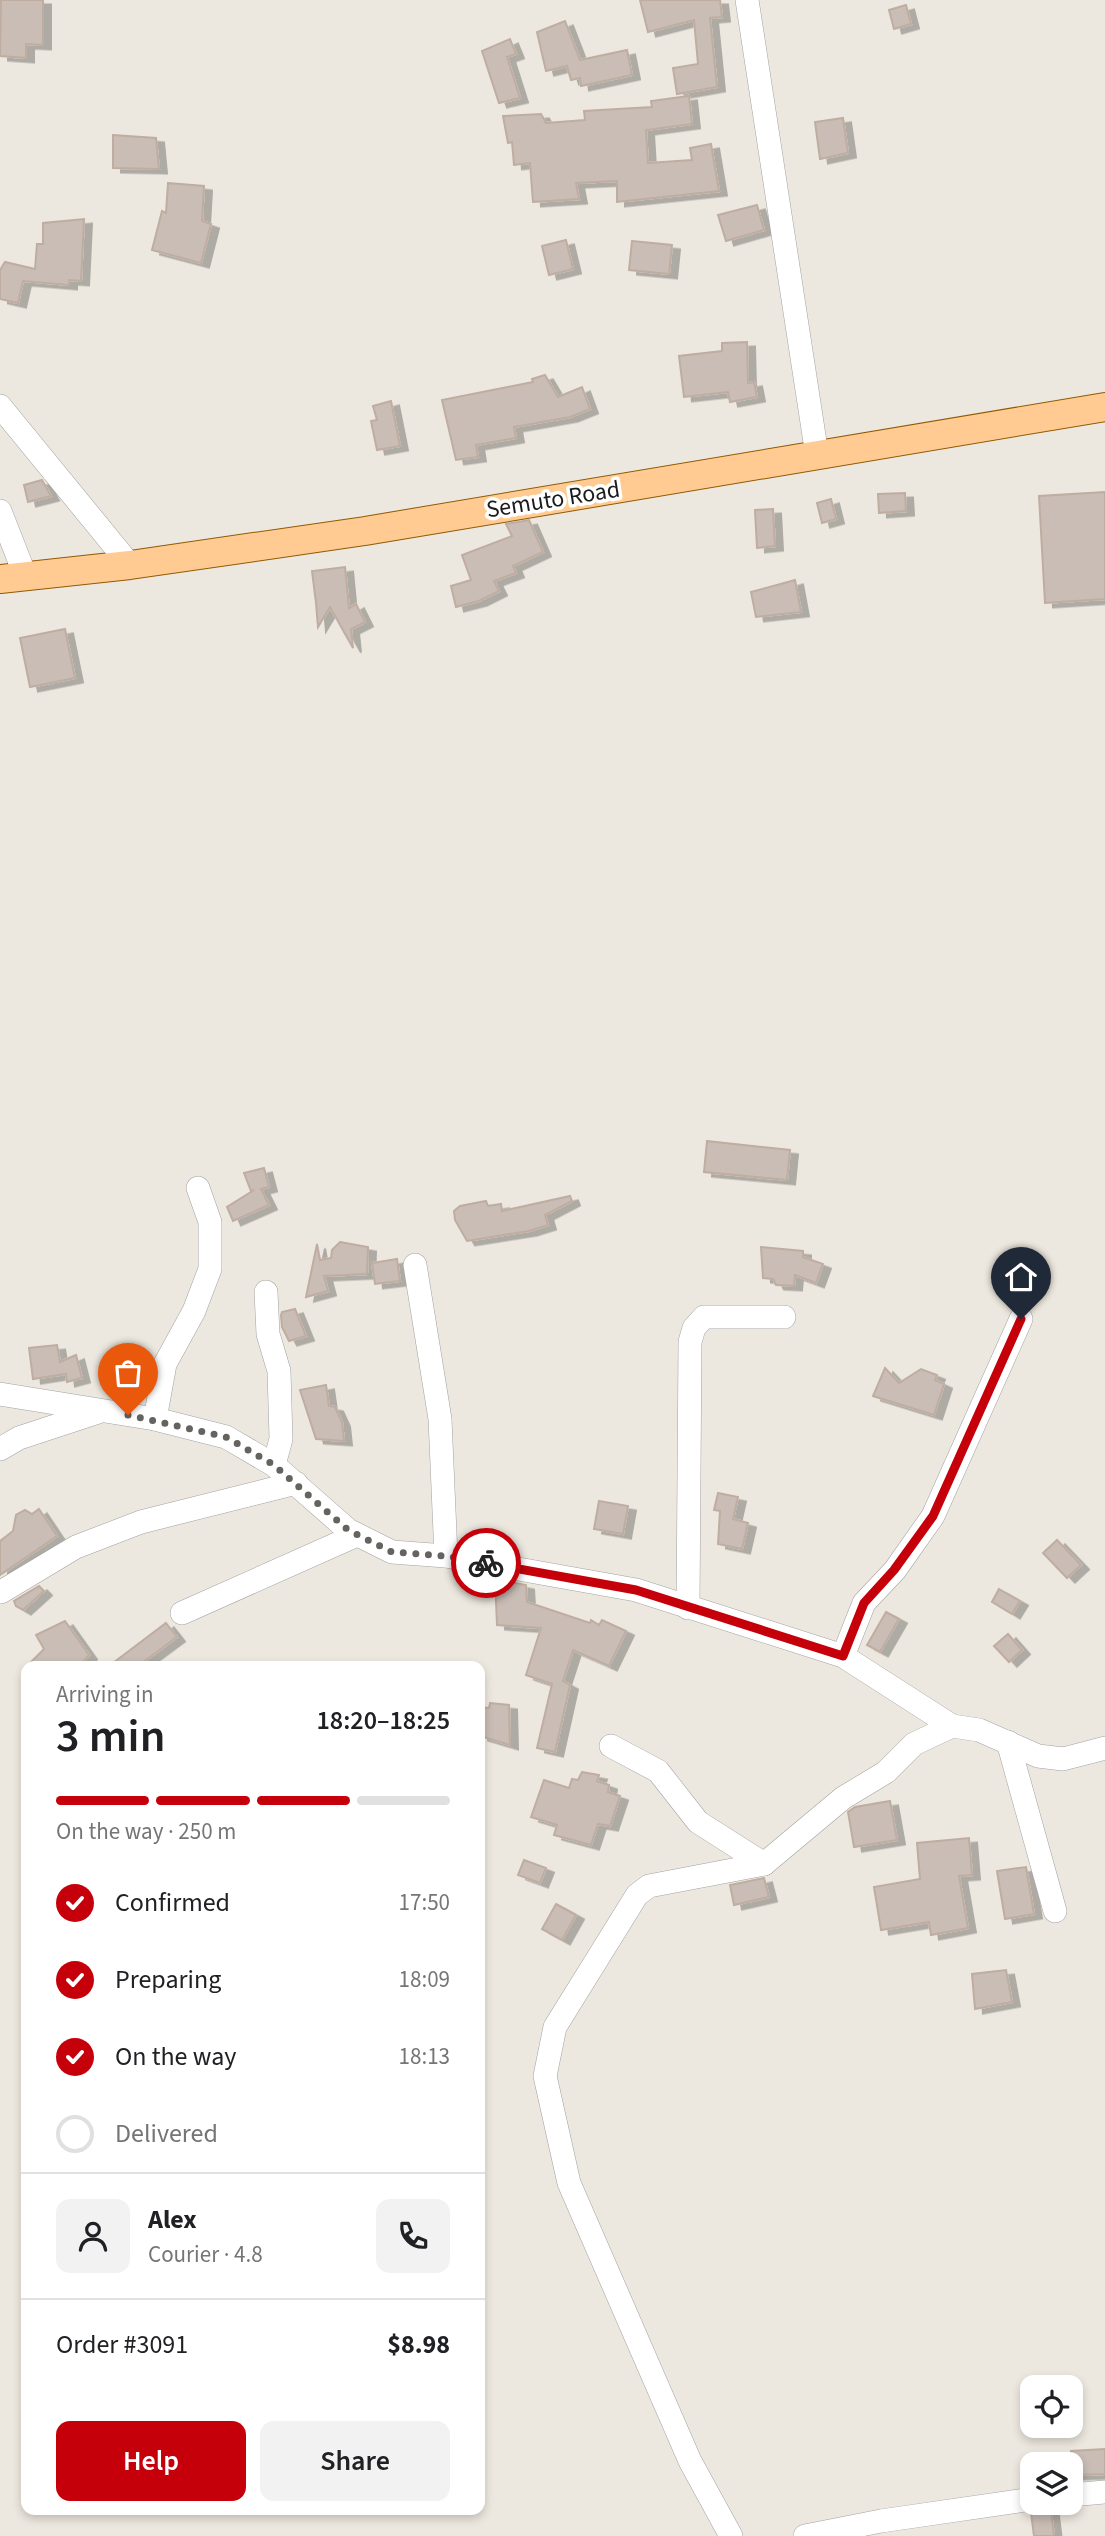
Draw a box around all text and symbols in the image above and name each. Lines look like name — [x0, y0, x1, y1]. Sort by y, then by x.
street label: Semuto Road — [484, 472, 622, 527]
pin — [991, 1247, 1051, 1319]
icon: home — [1002, 1258, 1040, 1296]
pin — [98, 1343, 158, 1415]
icon: bag — [109, 1354, 147, 1392]
courier — [451, 1528, 521, 1598]
icon: bike — [467, 1544, 505, 1582]
text: Arriving in — [56, 1678, 154, 1711]
text: 18:20–18:25 — [317, 1702, 450, 1739]
text: 3 min — [56, 1704, 165, 1769]
text: On the way · 250 m — [56, 1815, 236, 1848]
icon: check — [56, 1884, 94, 1922]
text: Confirmed — [115, 1884, 230, 1921]
text: 17:50 — [399, 1886, 450, 1919]
icon: check — [56, 1961, 94, 1999]
text: Preparing — [115, 1961, 221, 1998]
text: 18:09 — [399, 1963, 450, 1996]
icon: check — [56, 2038, 94, 2076]
text: On the way — [115, 2038, 236, 2075]
text: 18:13 — [399, 2040, 450, 2073]
text: Delivered — [115, 2115, 218, 2152]
button: person — [56, 2199, 130, 2273]
button: phone — [376, 2199, 450, 2273]
text: Alex — [148, 2201, 197, 2238]
text: Courier · 4.8 — [148, 2238, 263, 2271]
text: Order #3091 — [56, 2326, 188, 2363]
text: $8.98 — [387, 2326, 450, 2363]
map controls — [1020, 2375, 1083, 2515]
button: locate — [1020, 2375, 1083, 2438]
button: Help — [56, 2421, 246, 2501]
button: Share — [260, 2421, 450, 2501]
button: layers — [1020, 2452, 1083, 2515]

